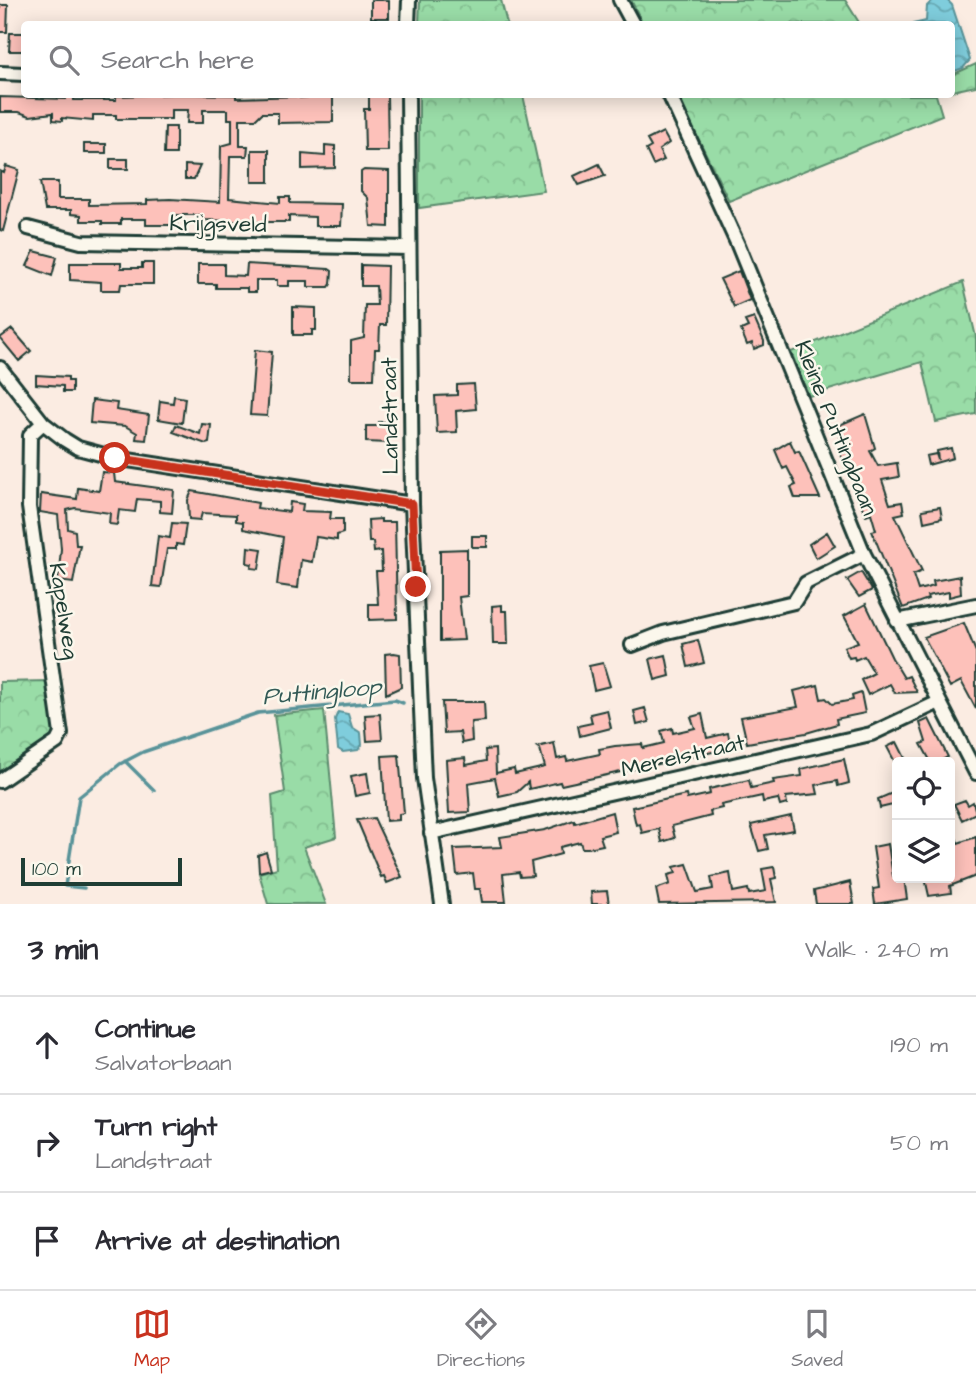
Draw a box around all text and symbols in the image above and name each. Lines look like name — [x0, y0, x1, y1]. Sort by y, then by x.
search box — [21, 21, 955, 98]
icon: search — [45, 41, 83, 79]
text: Search here — [101, 42, 254, 78]
street label: Krijgsveld — [169, 207, 267, 242]
street label: Kleine Puttingbaan — [785, 336, 886, 521]
street label: Landstraat — [373, 356, 407, 475]
route start — [99, 442, 130, 473]
street label: Kapelweg — [40, 560, 87, 662]
route end — [400, 571, 431, 602]
water label: Puttingloop — [261, 670, 384, 715]
street label: Merelstraat — [618, 726, 749, 786]
map controls — [892, 757, 955, 883]
button: locate — [892, 757, 955, 820]
button: layers — [892, 820, 955, 883]
scale bar — [21, 855, 182, 887]
text: 100 m — [32, 856, 81, 883]
text: 3 min — [28, 929, 98, 971]
text: Walk · 240 m — [805, 934, 948, 966]
text: Continue — [95, 1011, 196, 1047]
icon: ahead — [28, 1026, 66, 1064]
text: 190 m — [890, 1029, 948, 1061]
text: Salvatorbaan — [95, 1047, 231, 1079]
text: Turn right — [95, 1109, 217, 1145]
icon: right — [28, 1124, 66, 1162]
text: 50 m — [890, 1127, 948, 1159]
text: Landstraat — [95, 1145, 212, 1177]
icon: arrive — [28, 1222, 66, 1260]
text: Arrive at destination — [95, 1223, 340, 1259]
tab: Map — [133, 1305, 171, 1374]
tab: Directions — [437, 1305, 525, 1374]
tab: Saved — [791, 1305, 843, 1374]

